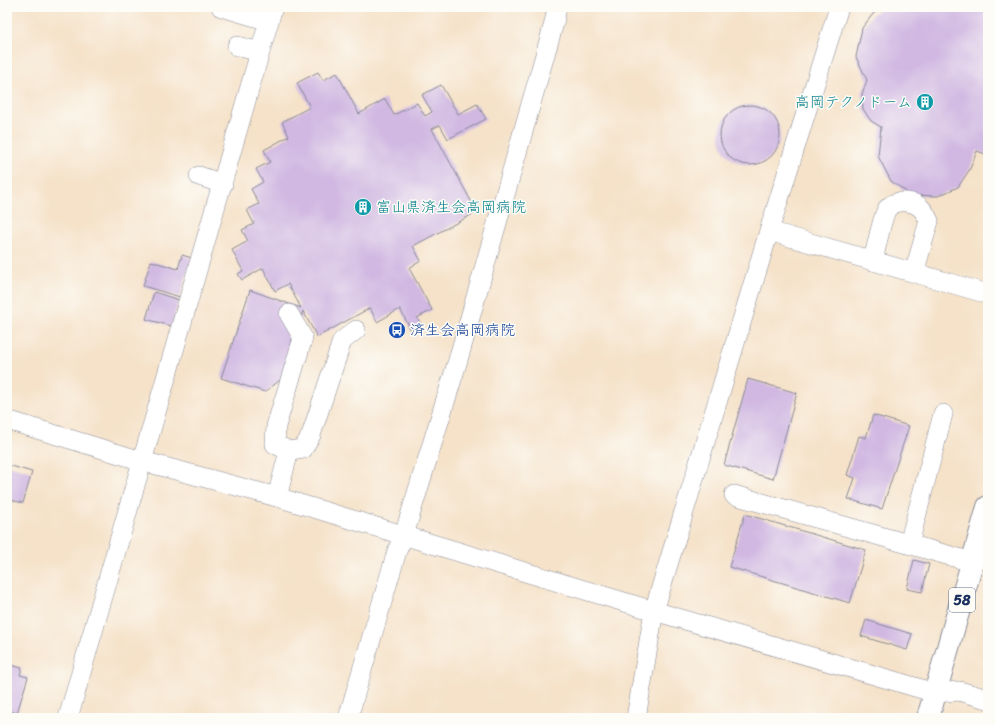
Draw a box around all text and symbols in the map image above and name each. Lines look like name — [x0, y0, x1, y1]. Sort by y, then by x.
place label: 高岡テクノドーム — [795, 89, 912, 115]
building icon: 高岡テクノドーム — [915, 92, 935, 112]
place label: 富山県済生会高岡病院 — [376, 194, 526, 220]
building icon: 富山県済生会高岡病院 — [353, 197, 373, 217]
place label: 済生会高岡病院 — [410, 317, 515, 343]
bus stop icon: 済生会高岡病院 — [387, 320, 407, 340]
road number: 58 — [949, 588, 975, 612]

